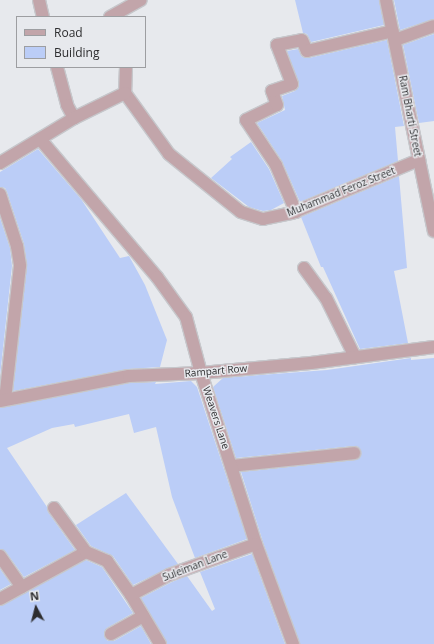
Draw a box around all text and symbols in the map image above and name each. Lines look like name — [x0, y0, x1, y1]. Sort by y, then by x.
legend — [16, 16, 146, 68]
text: Road — [54, 24, 83, 41]
text: Building — [54, 44, 99, 61]
street label: Ram Bharti Street — [396, 74, 424, 158]
street label: Muhammad Feroz Street — [285, 165, 397, 219]
street label: Rampart Row — [184, 362, 248, 380]
street label: Weavers Lane — [200, 385, 232, 451]
street label: Suleiman Lane — [161, 548, 229, 584]
north arrow — [16, 588, 56, 628]
text: N — [29, 588, 40, 604]

